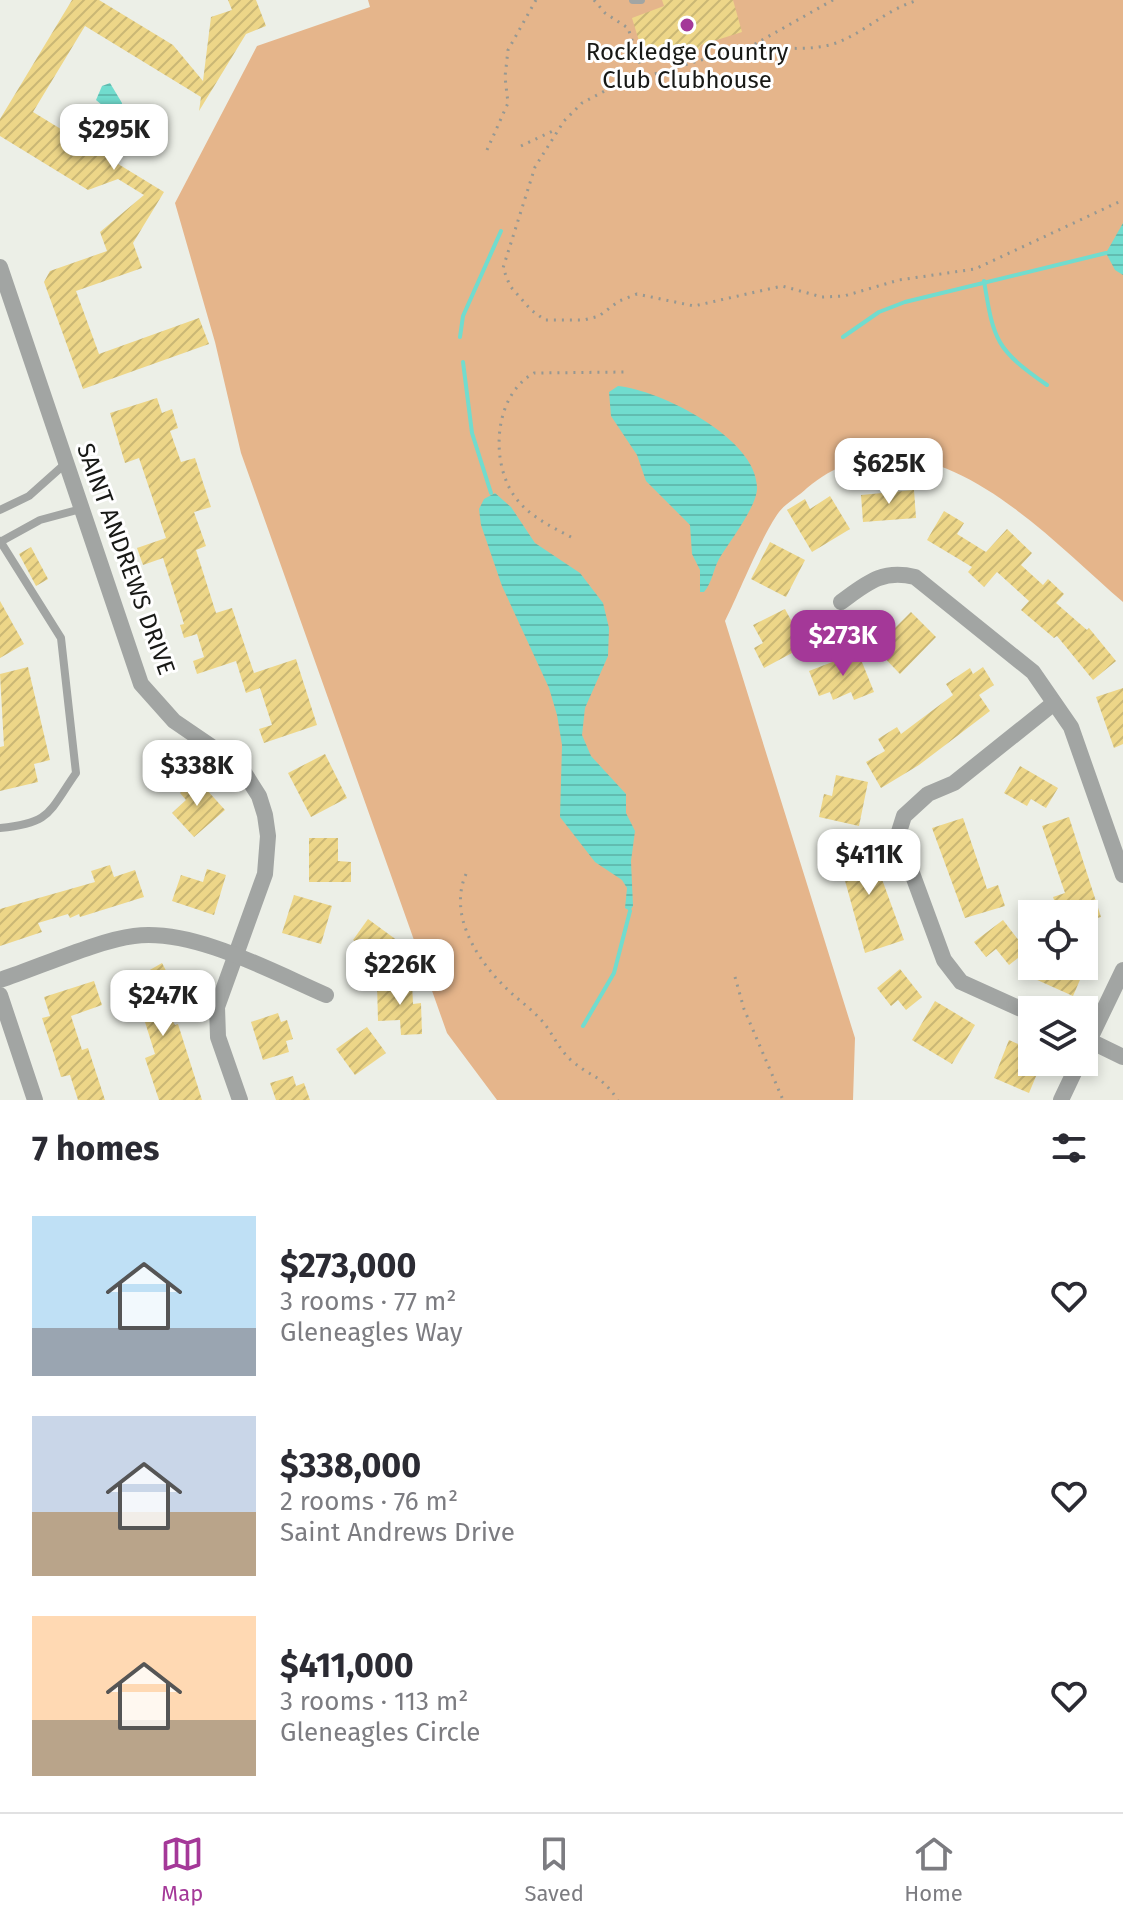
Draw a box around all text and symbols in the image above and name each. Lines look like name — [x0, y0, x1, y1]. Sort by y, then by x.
marker: Rockledge Country Club Clubhouse — [678, 16, 696, 34]
place label: Rockledge Country Club Clubhouse — [586, 38, 788, 94]
pin: $295K — [58, 104, 170, 172]
text: $295K — [78, 114, 150, 145]
pin: $625K — [833, 438, 945, 506]
street label: SAINT ANDREWS DRIVE — [71, 439, 181, 679]
text: $625K — [853, 448, 925, 479]
pin: $273K — [787, 610, 899, 678]
text: $273K — [808, 620, 878, 651]
pin: $338K — [141, 740, 253, 808]
text: $338K — [161, 750, 233, 781]
pin: $411K — [813, 829, 925, 897]
text: $411K — [835, 839, 903, 870]
map controls — [1018, 900, 1098, 1076]
button: locate — [1018, 900, 1098, 980]
pin: $226K — [344, 939, 456, 1007]
text: $226K — [364, 949, 436, 980]
pin: $247K — [107, 970, 219, 1038]
text: $247K — [128, 980, 198, 1011]
button: layers — [1018, 996, 1098, 1076]
icon: filters — [1047, 1126, 1091, 1170]
text: 7 homes — [32, 1128, 159, 1169]
text: $273,000 — [280, 1245, 416, 1286]
icon: home — [96, 1248, 192, 1344]
icon: heart — [1047, 1274, 1091, 1318]
text: 3 rooms · 77 m² — [280, 1286, 456, 1317]
text: Gleneagles Way — [280, 1317, 463, 1348]
text: $338,000 — [280, 1445, 421, 1486]
icon: home — [96, 1448, 192, 1544]
icon: heart — [1047, 1474, 1091, 1518]
text: 2 rooms · 76 m² — [280, 1486, 458, 1517]
text: Saint Andrews Drive — [280, 1517, 515, 1548]
text: $411,000 — [280, 1645, 414, 1686]
icon: home — [96, 1648, 192, 1744]
icon: heart — [1047, 1674, 1091, 1718]
text: 3 rooms · 113 m² — [280, 1686, 469, 1717]
text: Gleneagles Circle — [280, 1717, 481, 1748]
tab: Map — [160, 1832, 204, 1907]
tab: Saved — [524, 1832, 584, 1907]
tab: Home — [904, 1832, 963, 1907]

